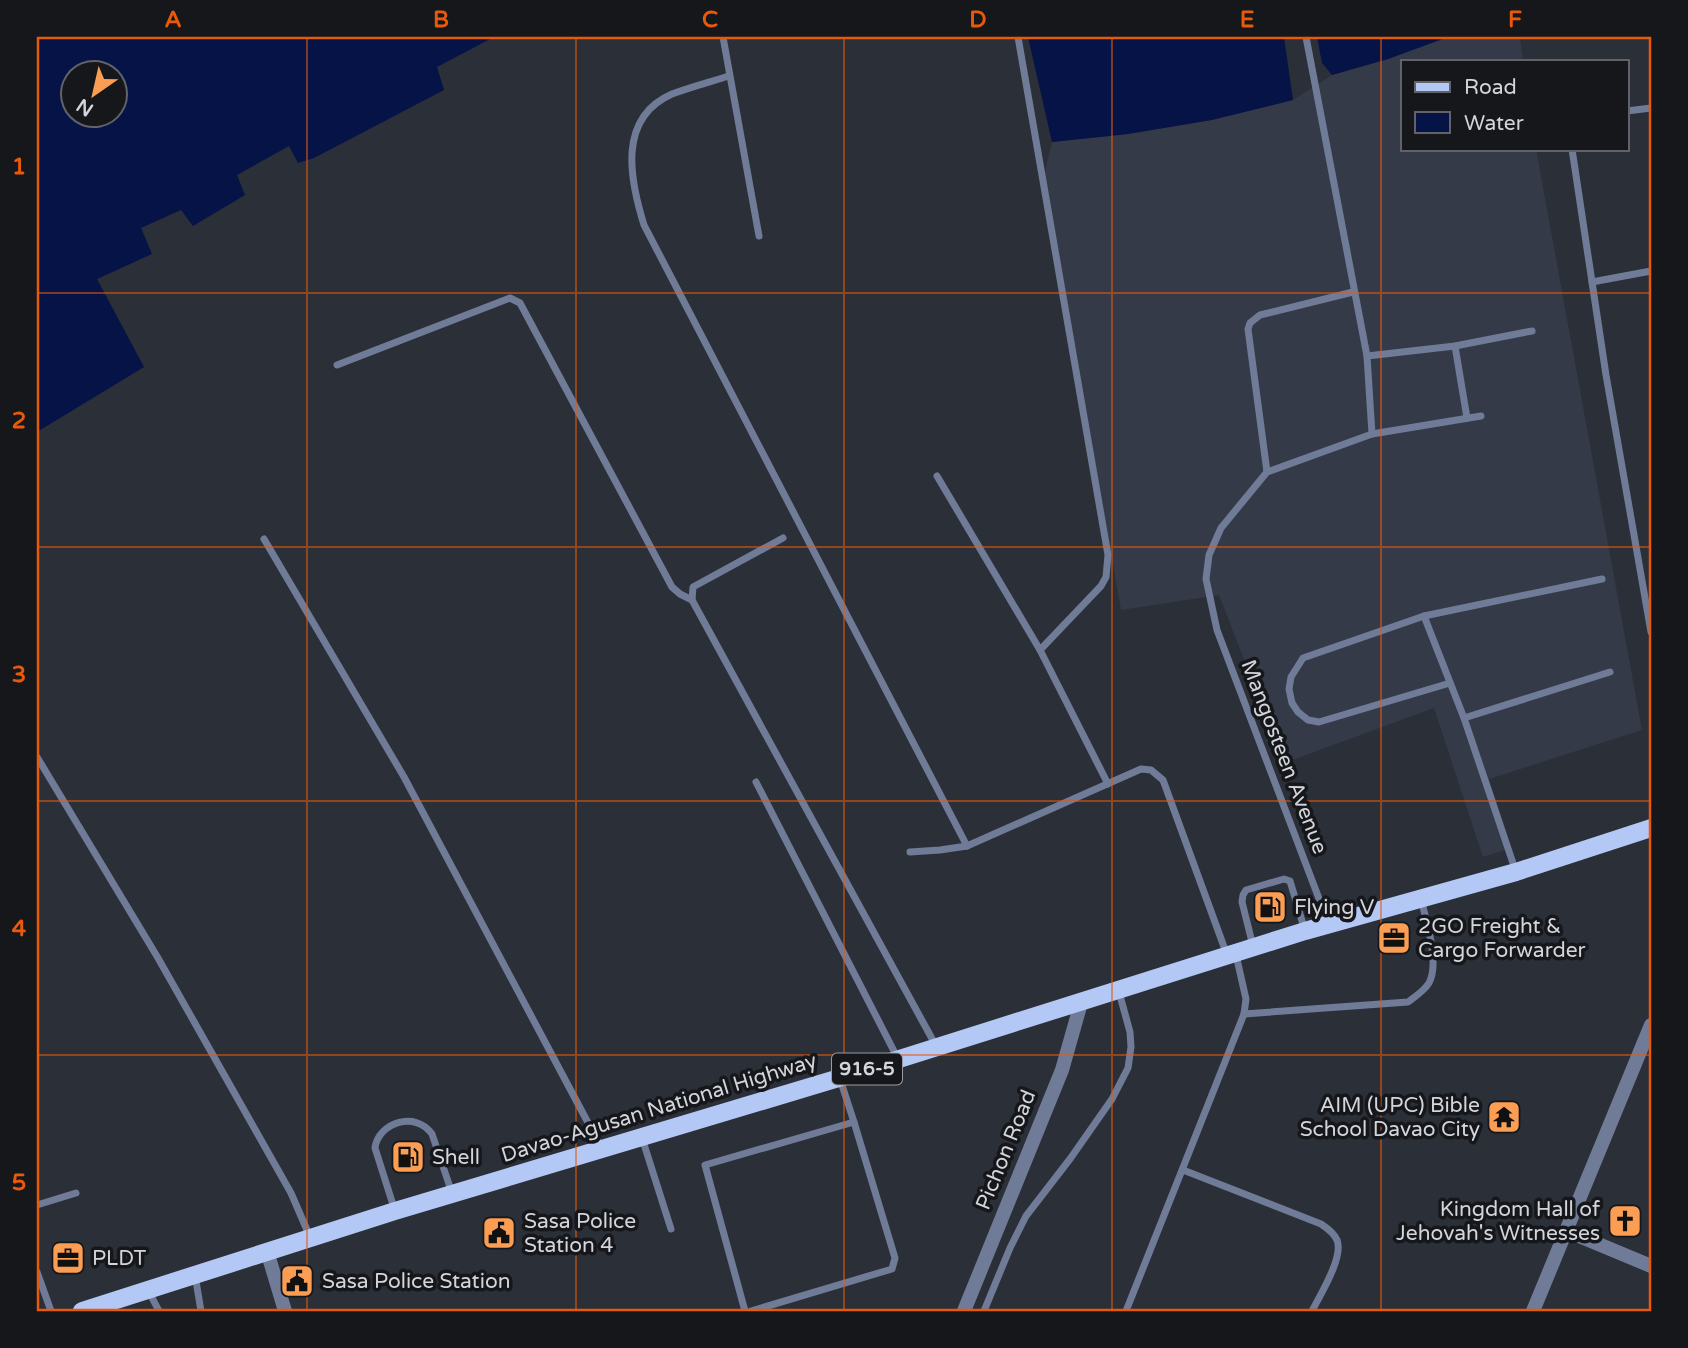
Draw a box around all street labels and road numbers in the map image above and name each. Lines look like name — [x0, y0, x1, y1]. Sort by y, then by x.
street label: Mangosteen Avenue — [1235, 656, 1333, 858]
street label: Davao-Agusan National Highway — [498, 1048, 820, 1168]
road number: 916-5 — [832, 1054, 902, 1084]
street label: Pichon Road — [971, 1086, 1041, 1214]

